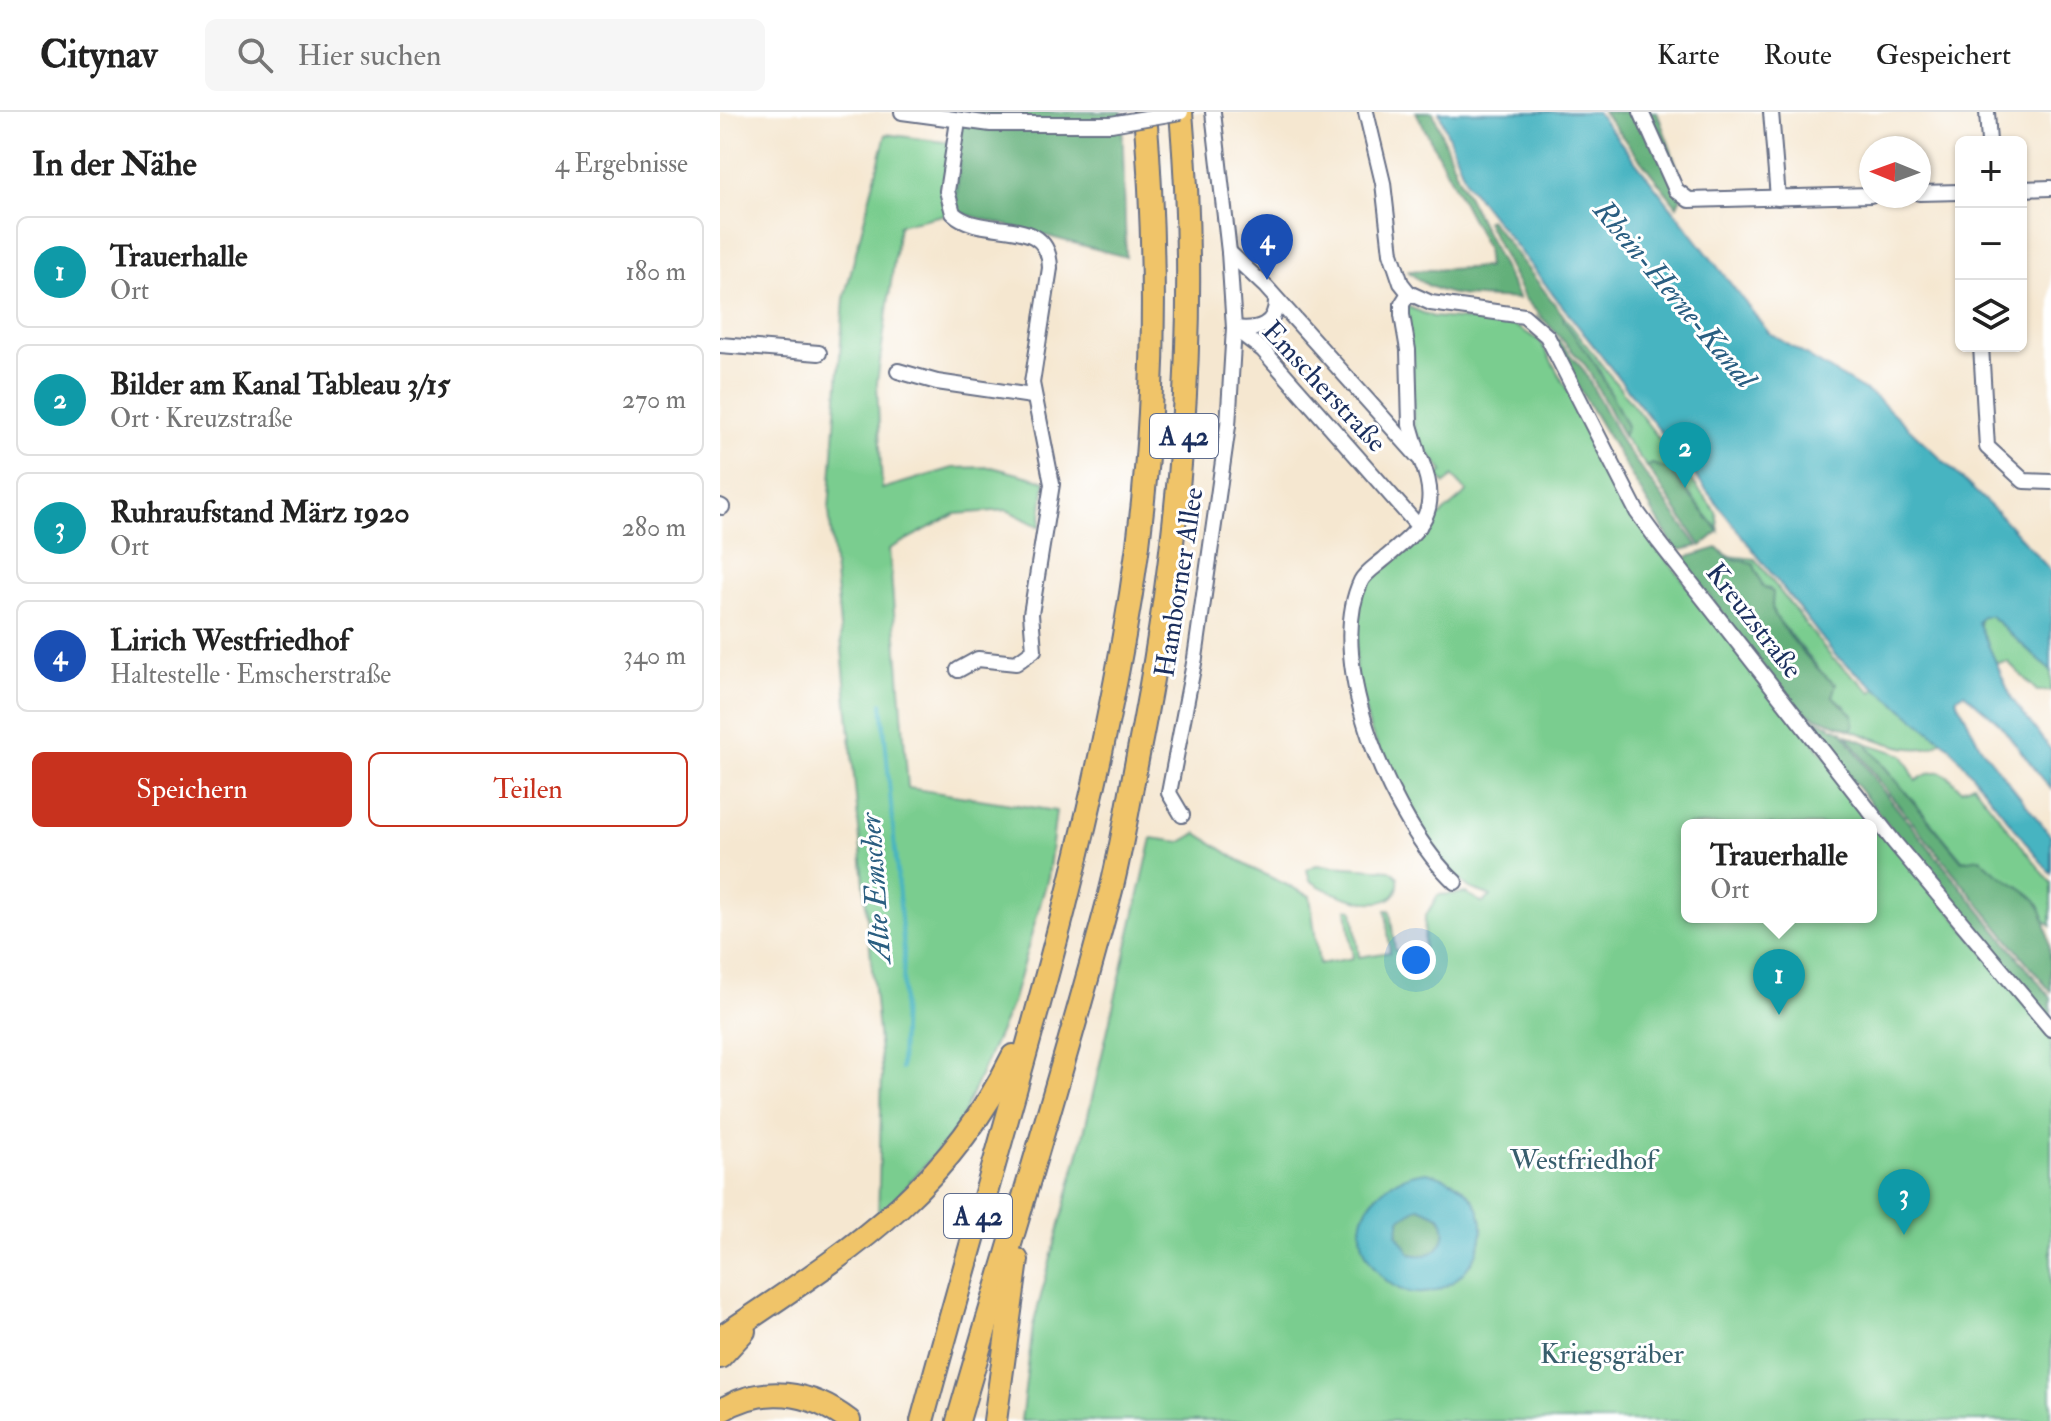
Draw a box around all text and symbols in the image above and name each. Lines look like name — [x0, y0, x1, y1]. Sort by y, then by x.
search box — [205, 19, 765, 91]
text: Citynav — [40, 31, 157, 79]
icon: search — [233, 33, 277, 77]
text: Hier suchen — [297, 37, 442, 74]
text: Karte — [1657, 38, 1719, 73]
text: Route — [1763, 38, 1832, 73]
text: Gespeichert — [1876, 38, 2011, 73]
north arrow — [1859, 136, 1931, 208]
map controls — [1955, 136, 2027, 352]
button: + — [1955, 136, 2027, 208]
text: In der Nähe — [32, 143, 197, 186]
text: 4 Ergebnisse — [555, 148, 688, 180]
water label: Rhein-Herne-Kanal — [1585, 192, 1766, 398]
button: − — [1955, 208, 2027, 280]
pin: 4 — [1241, 214, 1293, 280]
text: Trauerhalle — [110, 238, 248, 275]
text: 1 — [55, 256, 65, 288]
text: 180 m — [626, 256, 686, 288]
text: Ort — [110, 275, 149, 307]
button: layers — [1955, 280, 2027, 352]
street label: Emscherstraße — [1254, 314, 1394, 460]
text: Bilder am Kanal Tableau 3/15 — [110, 366, 450, 403]
text: 2 — [53, 384, 67, 416]
text: 270 m — [622, 384, 686, 416]
text: Ort · Kreuzstraße — [110, 403, 293, 435]
road number: A 42 — [1150, 414, 1218, 458]
pin: 2 — [1659, 422, 1711, 488]
street label: Hamborner Allee — [1147, 485, 1212, 680]
text: Ruhraufstand März 1920 — [110, 494, 410, 531]
text: 3 — [55, 512, 65, 544]
text: 280 m — [622, 512, 686, 544]
text: Ort — [110, 531, 149, 563]
street label: Kreuzstraße — [1698, 556, 1810, 686]
text: Lirich Westfriedhof — [110, 622, 349, 659]
text: 4 — [53, 640, 67, 672]
text: 340 m — [623, 640, 686, 672]
text: Haltestelle · Emscherstraße — [110, 659, 391, 691]
button: Speichern — [32, 752, 352, 827]
button: Teilen — [368, 752, 688, 827]
water label: Alte Emscher — [852, 810, 899, 967]
popup — [1681, 819, 1877, 923]
text: Trauerhalle — [1710, 837, 1848, 874]
text: Ort — [1710, 874, 1750, 906]
your location — [1396, 940, 1436, 980]
pin: 1 — [1753, 949, 1805, 1015]
park label: Westfriedhof — [1509, 1143, 1660, 1178]
pin: 3 — [1878, 1169, 1930, 1235]
road number: A 42 — [944, 1194, 1012, 1238]
park label: Kriegsgräber — [1540, 1337, 1685, 1372]

